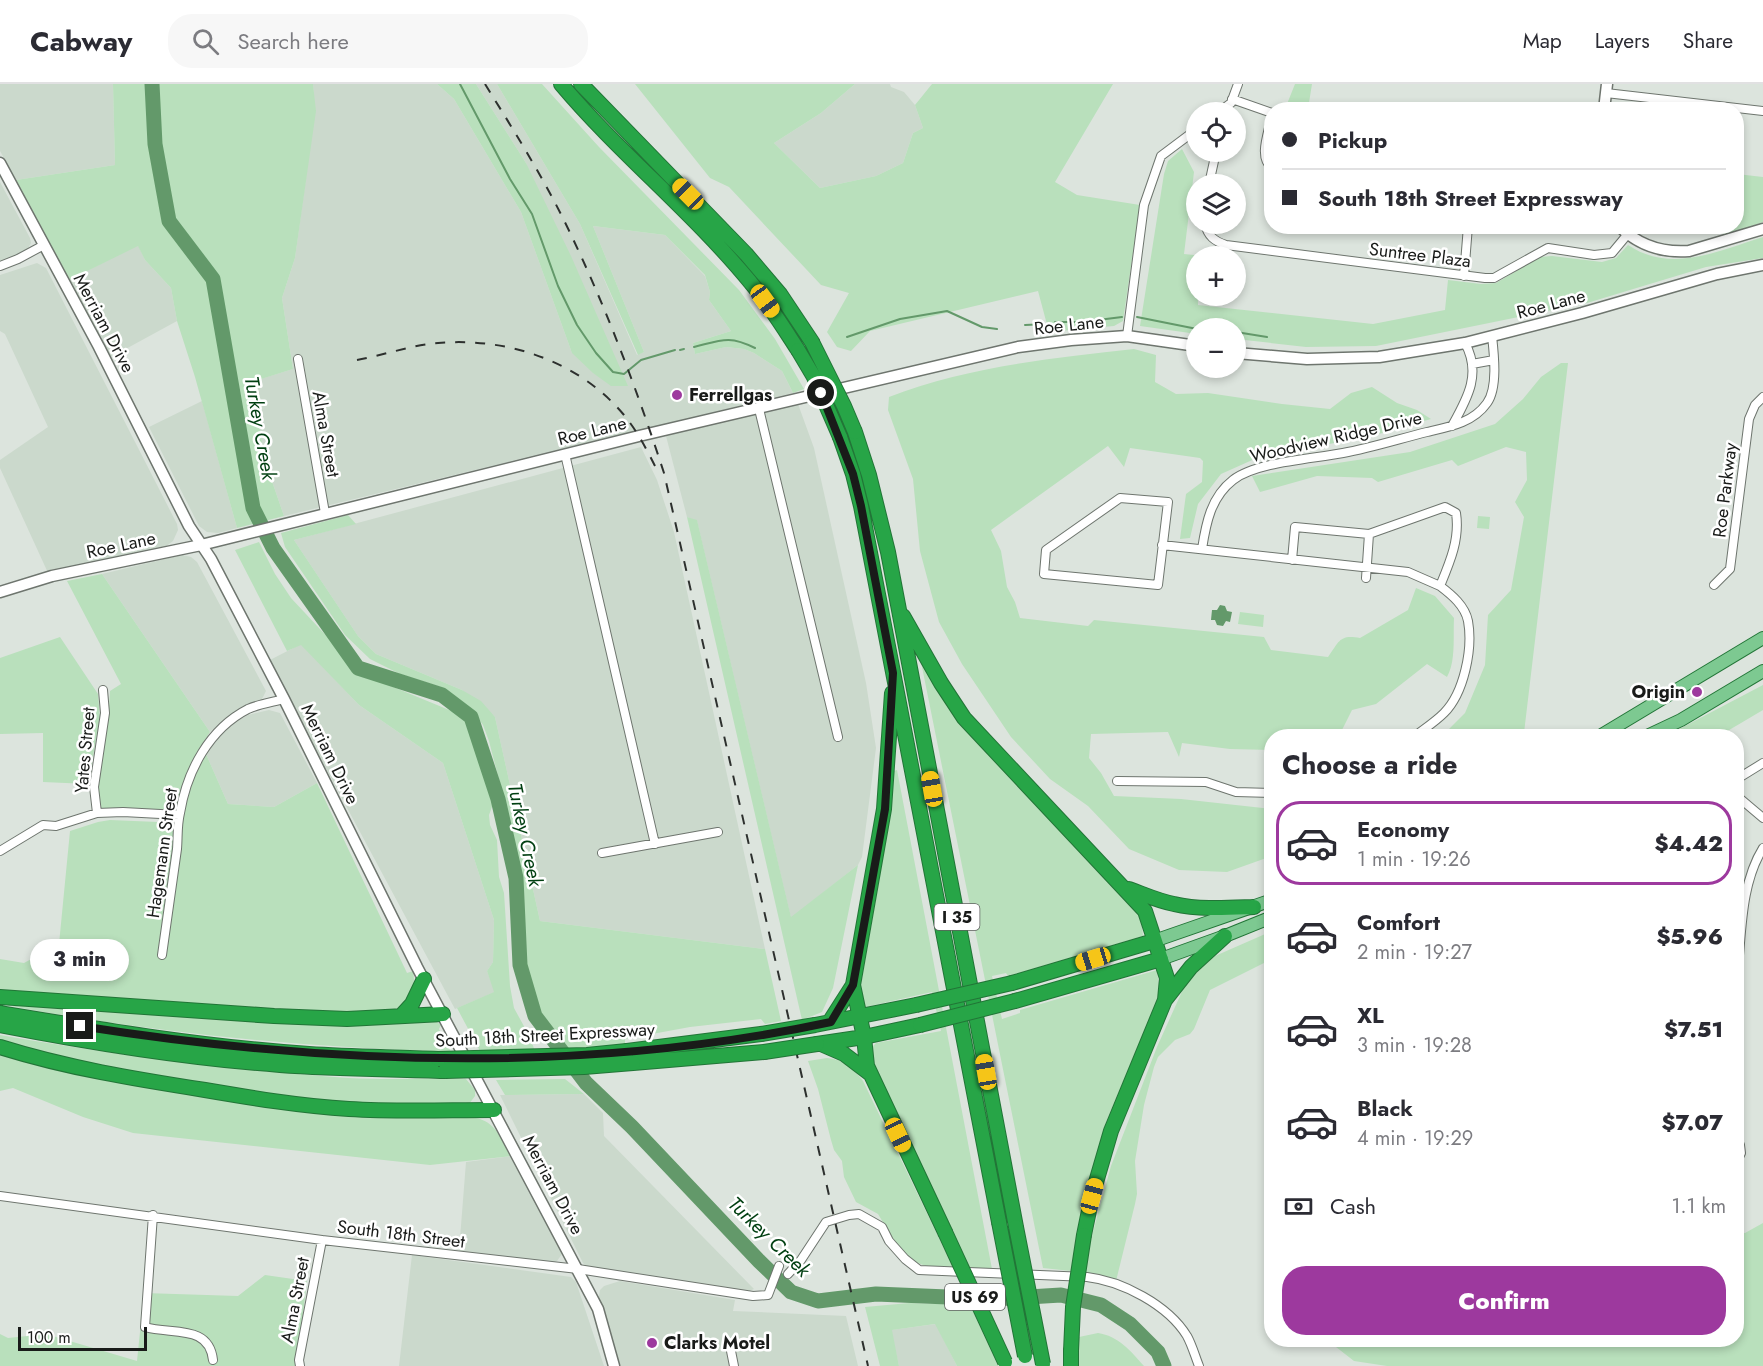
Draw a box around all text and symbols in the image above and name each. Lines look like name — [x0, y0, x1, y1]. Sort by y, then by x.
search box — [168, 14, 588, 68]
text: Cabway — [30, 21, 132, 62]
icon: search — [189, 25, 222, 58]
text: Search here — [237, 25, 349, 57]
text: Map — [1523, 26, 1562, 56]
text: Layers — [1595, 26, 1650, 56]
text: Share — [1683, 26, 1733, 56]
map controls — [1186, 102, 1246, 378]
button: locate — [1186, 102, 1246, 162]
text: Pickup — [1318, 124, 1387, 156]
button: layers — [1186, 174, 1246, 234]
car — [669, 175, 707, 213]
text: South 18th Street Expressway — [1318, 182, 1623, 214]
street label: Suntree Plaza — [1368, 236, 1472, 274]
button: + — [1186, 246, 1246, 306]
street label: Merriam Drive — [67, 269, 141, 377]
car — [747, 281, 783, 321]
street label: Roe Lane — [1514, 282, 1588, 326]
street label: Roe Lane — [1033, 308, 1105, 342]
button: − — [1186, 318, 1246, 378]
water label: Turkey Creek — [237, 374, 284, 484]
route start — [807, 379, 834, 406]
place label: Ferrellgas — [689, 382, 772, 408]
marker: Ferrellgas — [670, 388, 684, 402]
street label: Alma Street — [306, 389, 346, 480]
street label: Woodview Ridge Drive — [1248, 405, 1424, 469]
street label: Roe Lane — [555, 410, 629, 452]
street label: Roe Parkway — [1706, 441, 1744, 539]
street label: Roe Lane — [84, 525, 158, 565]
place label: Origin — [1632, 679, 1685, 705]
marker: Origin — [1690, 685, 1704, 699]
street label: Merriam Drive — [294, 699, 366, 809]
street label: Yates Street — [68, 705, 102, 794]
text: Choose a ride — [1282, 745, 1457, 784]
car — [920, 770, 944, 808]
water label: Turkey Creek — [500, 781, 550, 891]
street label: Hagemann Street — [140, 786, 184, 920]
text: Economy — [1357, 813, 1449, 845]
icon: car — [1285, 816, 1339, 870]
text: $4.42 — [1655, 827, 1723, 859]
text: 1 min · 19:26 — [1357, 845, 1471, 874]
road number: I 35 — [934, 904, 980, 930]
text: Comfort — [1357, 906, 1440, 938]
icon: car — [1285, 909, 1339, 963]
text: $5.96 — [1656, 920, 1723, 952]
text: 2 min · 19:27 — [1357, 938, 1472, 967]
callout: 3 min — [31, 939, 130, 981]
text: 3 min — [53, 945, 106, 974]
car — [1073, 945, 1113, 973]
text: XL — [1357, 999, 1384, 1031]
icon: car — [1285, 1002, 1339, 1056]
route end — [66, 1012, 93, 1039]
text: $7.51 — [1664, 1013, 1723, 1045]
street label: South 18th Street Expressway — [435, 1016, 656, 1054]
text: 3 min · 19:28 — [1357, 1031, 1472, 1060]
car — [974, 1053, 998, 1091]
text: Black — [1357, 1092, 1413, 1124]
icon: car — [1285, 1095, 1339, 1149]
text: $7.07 — [1661, 1106, 1723, 1138]
car — [882, 1115, 914, 1155]
text: 4 min · 19:29 — [1357, 1124, 1473, 1153]
street label: Merriam Drive — [516, 1131, 590, 1239]
car — [1079, 1176, 1105, 1216]
water label: Turkey Creek — [721, 1190, 818, 1285]
icon: cash — [1282, 1190, 1315, 1223]
text: Cash — [1330, 1190, 1376, 1222]
text: 1.1 km — [1672, 1192, 1726, 1221]
street label: South 18th Street — [336, 1213, 467, 1255]
street label: Alma Street — [274, 1254, 316, 1345]
button: Confirm — [1282, 1266, 1726, 1335]
road number: US 69 — [945, 1284, 1005, 1310]
scale bar — [18, 1324, 147, 1352]
text: 100 m — [27, 1326, 71, 1349]
place label: Clarks Motel — [664, 1330, 770, 1356]
marker: Clarks Motel — [645, 1336, 659, 1350]

